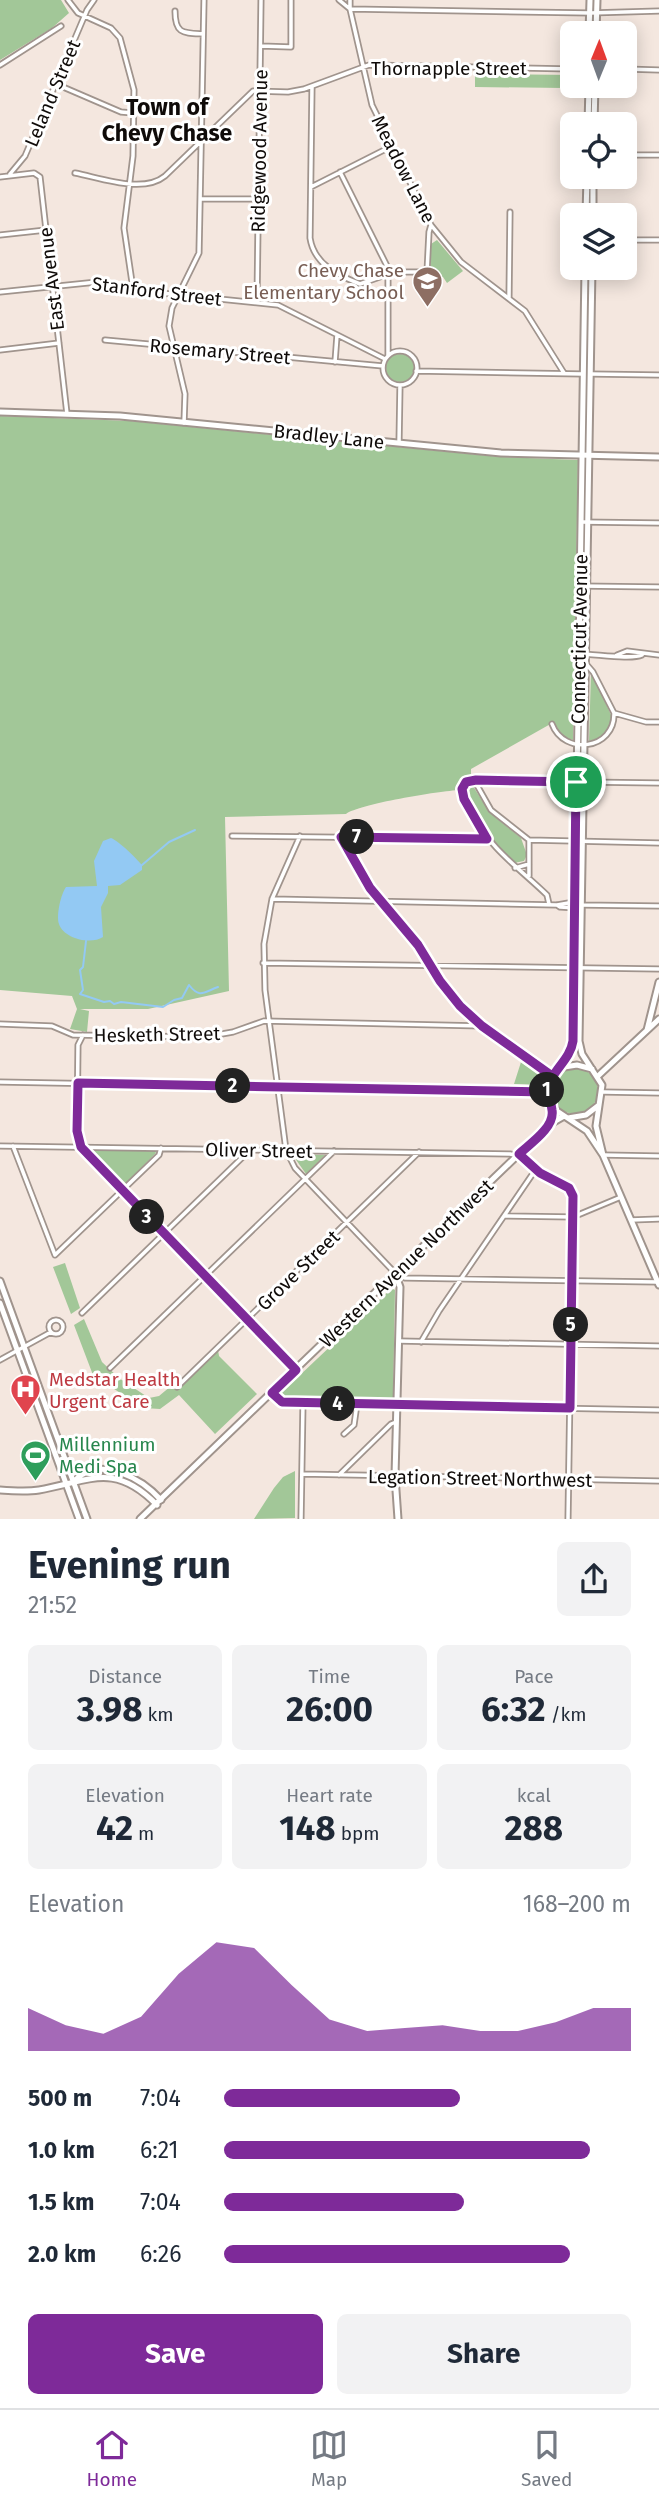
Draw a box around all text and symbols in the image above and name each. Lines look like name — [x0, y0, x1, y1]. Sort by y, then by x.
north arrow — [560, 21, 637, 98]
map controls — [560, 21, 637, 280]
street label: Leland Street — [20, 36, 85, 150]
street label: Thornapple Street — [371, 57, 527, 80]
street label: Ridgewood Avenue — [247, 69, 272, 233]
district label: Town of Chevy Chase — [102, 93, 232, 147]
street label: Meadow Lane — [367, 112, 440, 227]
button: locate — [560, 112, 637, 189]
button: layers — [560, 203, 637, 280]
street label: East Avenue — [34, 226, 69, 332]
place label: Chevy Chase Elementary School — [243, 259, 404, 304]
school or university icon: Chevy Chase Elementary School — [410, 264, 444, 308]
street label: Stanford Street — [91, 272, 223, 311]
street label: Rosemary Street — [149, 334, 292, 369]
street label: Bradley Lane — [272, 419, 385, 454]
street label: Connecticut Avenue — [567, 554, 592, 724]
pin — [546, 752, 606, 812]
icon: arrive — [557, 763, 595, 801]
pin: 7 — [340, 820, 374, 854]
text: 7 — [352, 825, 361, 848]
street label: Hesketh Street — [93, 1022, 221, 1047]
pin: 2 — [216, 1068, 250, 1104]
pin: 1 — [530, 1072, 564, 1108]
text: 2 — [228, 1074, 237, 1097]
text: 1 — [542, 1078, 551, 1101]
street label: Oliver Street — [205, 1138, 313, 1163]
street label: Western Avenue Northwest — [315, 1174, 498, 1352]
pin: 3 — [130, 1200, 164, 1234]
text: 3 — [142, 1205, 151, 1228]
street label: Grove Street — [252, 1225, 345, 1315]
pin: 5 — [554, 1308, 588, 1342]
text: 5 — [565, 1313, 576, 1336]
place label: Medstar Health Urgent Care — [49, 1368, 181, 1413]
hospital icon: Medstar Health Urgent Care — [9, 1373, 43, 1417]
pin: 4 — [320, 1386, 356, 1422]
text: 4 — [332, 1392, 343, 1415]
place label: Millennium Medi Spa — [59, 1433, 156, 1478]
sports icon: Millennium Medi Spa — [19, 1438, 53, 1482]
street label: Legation Street Northwest — [368, 1465, 593, 1492]
text: Evening run — [28, 1542, 231, 1588]
button: share — [557, 1542, 631, 1616]
text: 21:52 — [28, 1591, 77, 1619]
text: Distance — [88, 1665, 162, 1688]
text: Time — [309, 1665, 350, 1688]
text: Pace — [514, 1665, 554, 1688]
text: 3.98 — [77, 1688, 143, 1730]
text: 26:00 — [286, 1688, 373, 1730]
text: 6:32 — [481, 1688, 546, 1730]
text: km — [143, 1703, 174, 1726]
text: /km — [546, 1703, 587, 1726]
text: Elevation — [85, 1784, 165, 1807]
text: Heart rate — [286, 1784, 373, 1807]
text: kcal — [517, 1784, 551, 1807]
text: 42 — [96, 1807, 133, 1849]
text: 148 — [279, 1807, 336, 1849]
text: 288 — [504, 1807, 563, 1849]
text: m — [133, 1822, 154, 1845]
text: bpm — [336, 1822, 380, 1845]
text: Elevation — [28, 1890, 124, 1918]
text: 168–200 m — [523, 1890, 631, 1918]
text: 500 m — [28, 2084, 92, 2112]
text: 7:04 — [140, 2084, 181, 2112]
text: 1.0 km — [28, 2136, 95, 2164]
text: 6:21 — [140, 2136, 179, 2164]
text: 1.5 km — [28, 2188, 94, 2216]
text: 7:04 — [140, 2188, 181, 2216]
text: 2.0 km — [28, 2240, 96, 2268]
text: 6:26 — [140, 2240, 181, 2268]
button: Save — [28, 2314, 323, 2394]
button: Share — [337, 2314, 631, 2394]
tab: Home — [86, 2426, 137, 2491]
tab: Map — [310, 2426, 348, 2491]
tab: Saved — [521, 2426, 572, 2491]

